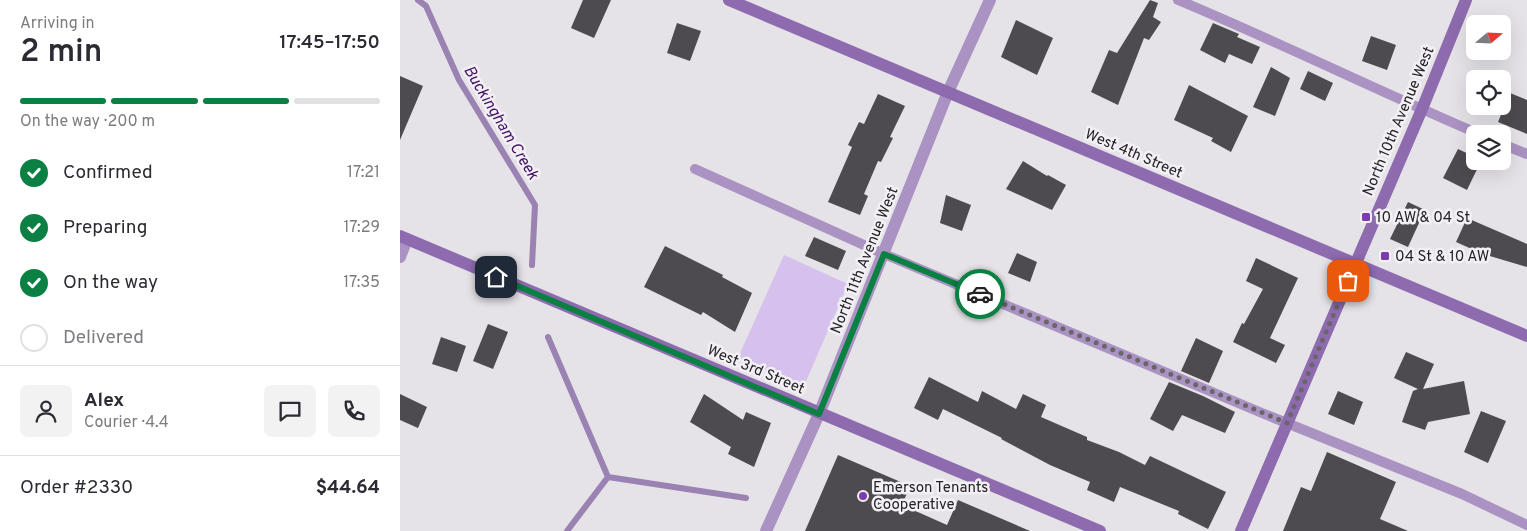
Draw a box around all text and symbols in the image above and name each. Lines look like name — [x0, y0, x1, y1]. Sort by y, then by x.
text: Arriving in — [20, 14, 95, 34]
north arrow — [1466, 15, 1511, 60]
map controls — [1466, 15, 1511, 170]
text: 17:45–17:50 — [279, 31, 380, 55]
text: 2 min — [20, 33, 102, 73]
street label: North 10th Avenue West — [1359, 44, 1439, 199]
water label: Buckingham Creek — [458, 62, 543, 185]
button: locate — [1466, 70, 1511, 115]
text: On the way · 200 m — [20, 112, 155, 132]
street label: West 4th Street — [1082, 125, 1185, 183]
button: layers — [1466, 125, 1511, 170]
icon: check — [20, 159, 48, 187]
text: Confirmed — [63, 161, 153, 185]
text: 17:21 — [347, 163, 380, 183]
street label: North 11th Avenue West — [827, 184, 903, 337]
place label: 10 AW & 04 St — [1376, 209, 1470, 228]
marker: 10 AW & 04 St — [1360, 211, 1372, 223]
icon: check — [20, 214, 48, 242]
text: Preparing — [63, 216, 147, 240]
text: 17:29 — [343, 218, 380, 238]
place label: 04 St & 10 AW — [1395, 248, 1489, 267]
marker: 04 St & 10 AW — [1379, 250, 1391, 262]
pin — [475, 256, 517, 298]
pin — [1327, 260, 1369, 302]
icon: home — [482, 263, 510, 291]
icon: bag — [1334, 267, 1362, 295]
icon: check — [20, 269, 48, 297]
courier — [955, 269, 1005, 319]
text: On the way — [63, 271, 158, 295]
text: 17:35 — [343, 273, 380, 293]
icon: car — [966, 280, 994, 308]
text: Delivered — [63, 326, 144, 350]
street label: West 3rd Street — [704, 341, 807, 399]
button: person — [20, 385, 72, 437]
button: chat — [264, 385, 316, 437]
button: phone — [328, 385, 380, 437]
text: Alex — [84, 389, 124, 413]
text: Courier · 4.4 — [84, 413, 169, 433]
text: Order #2330 — [20, 476, 133, 500]
text: $44.64 — [316, 476, 380, 500]
place label: Emerson Tenants Cooperative — [873, 479, 988, 515]
marker: Emerson Tenants Cooperative — [857, 490, 869, 502]

